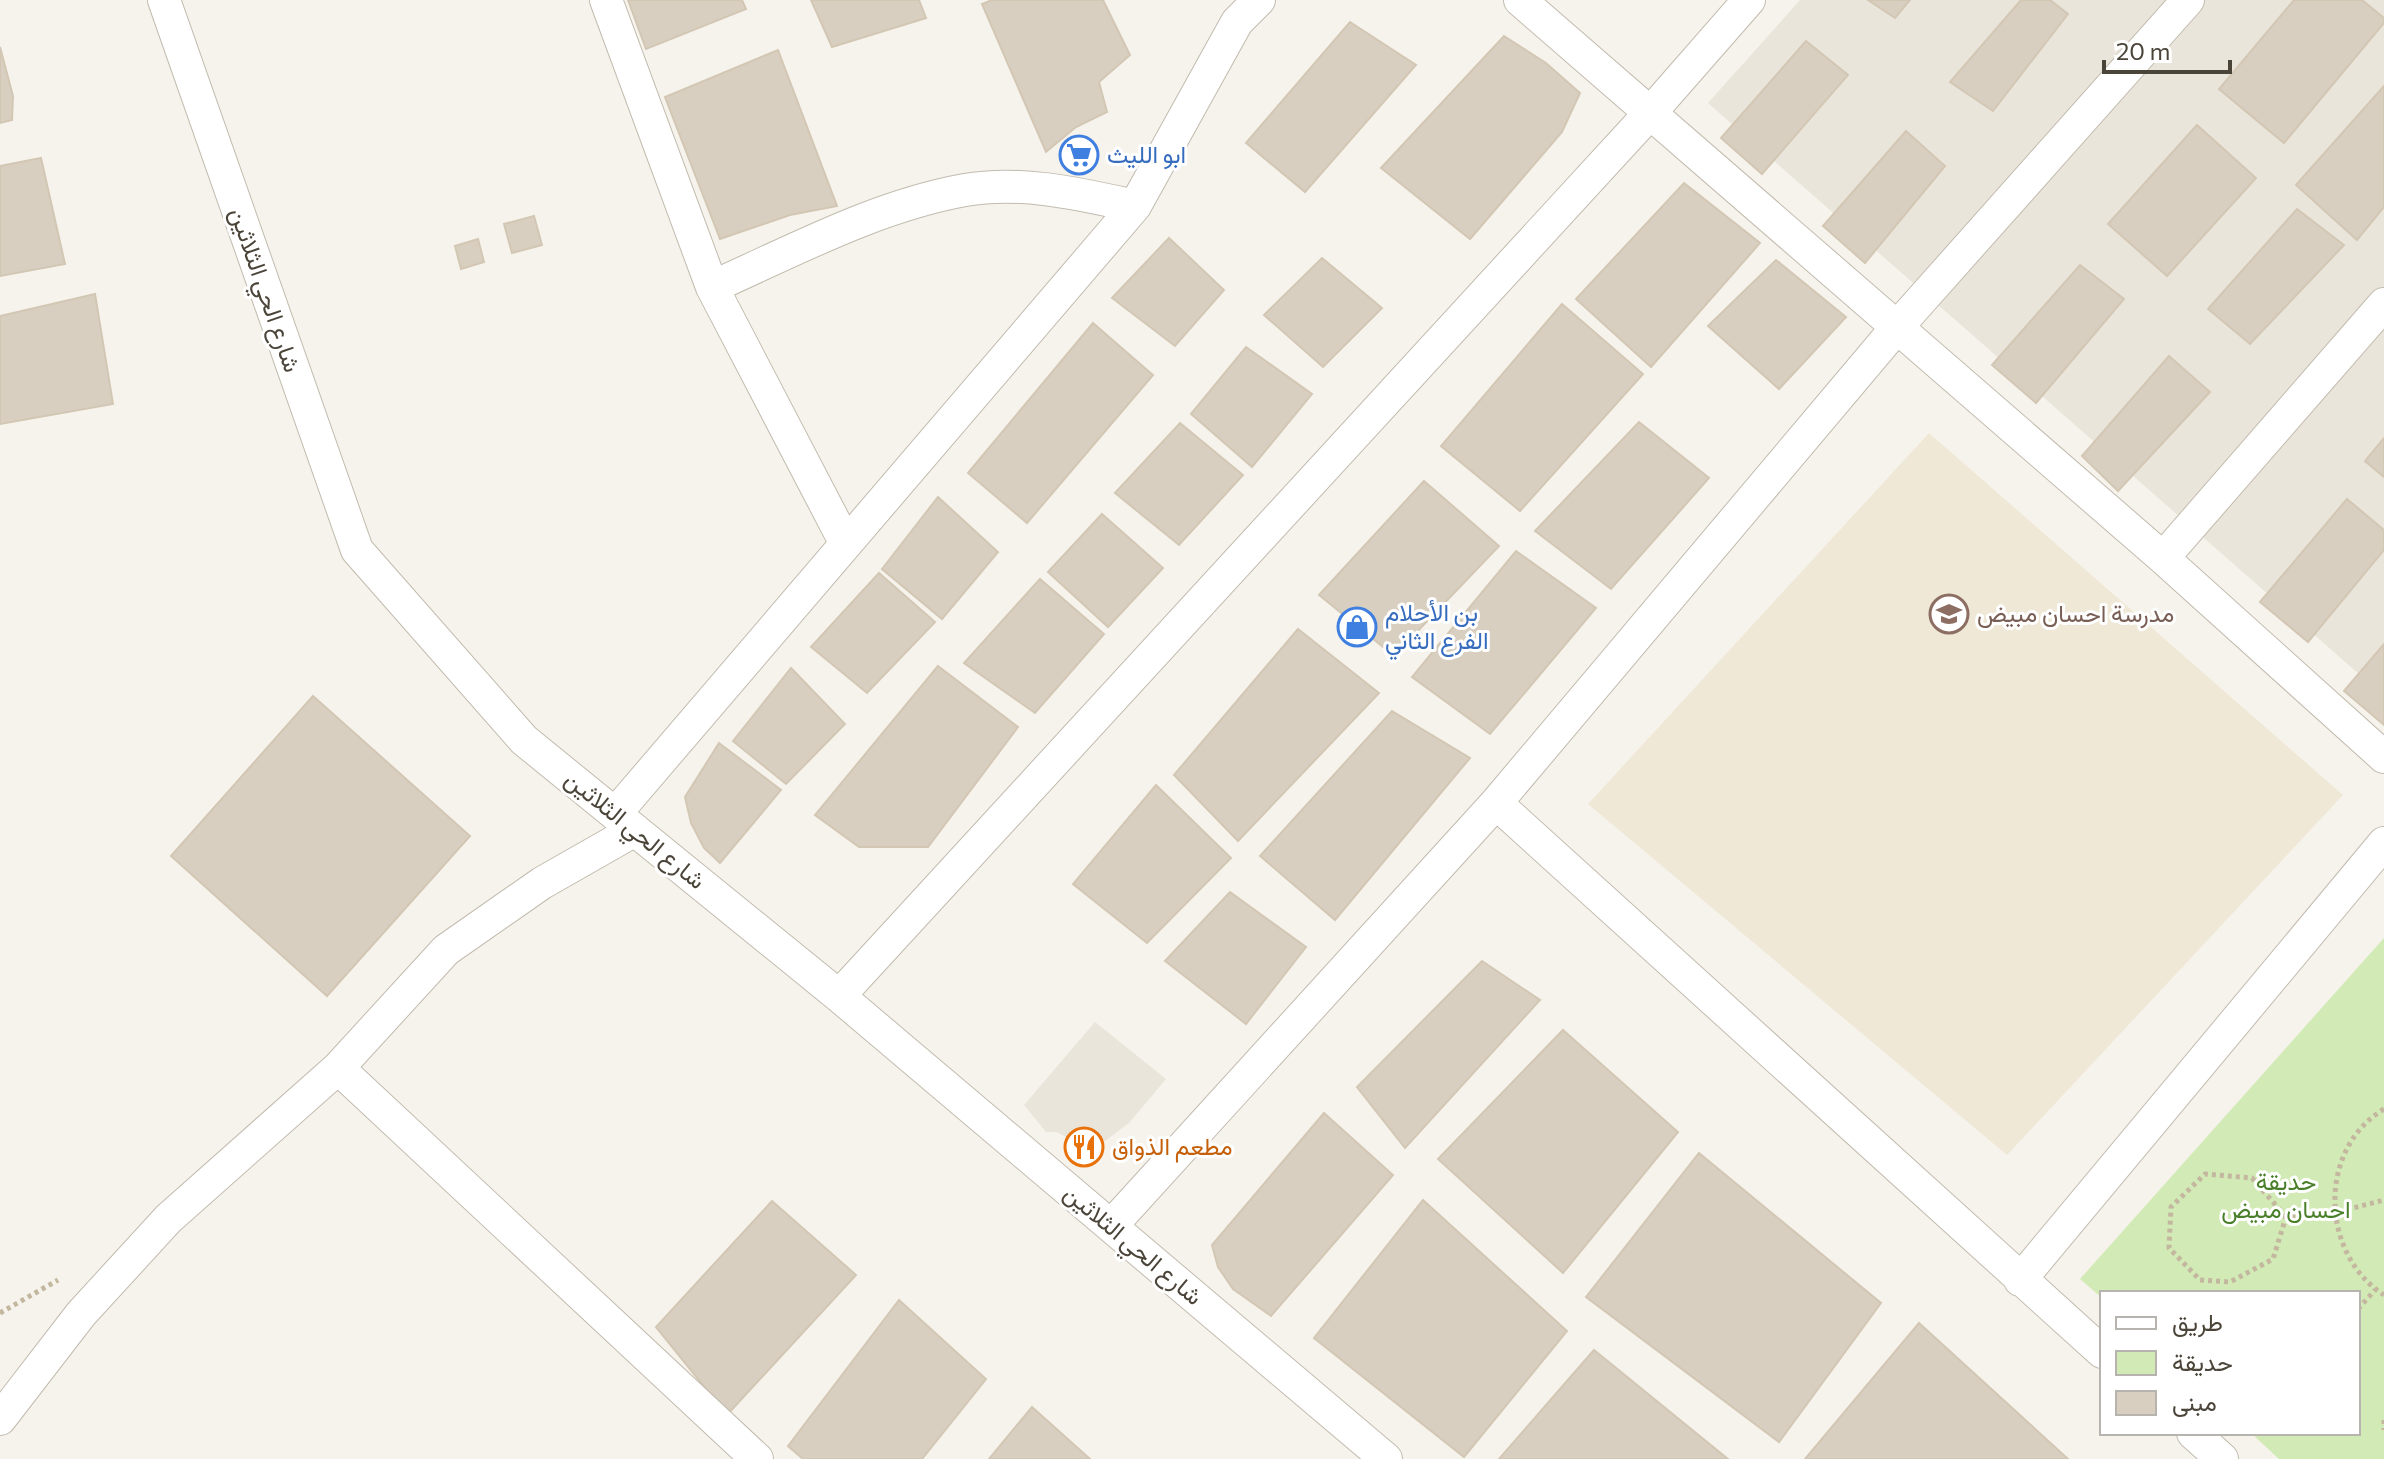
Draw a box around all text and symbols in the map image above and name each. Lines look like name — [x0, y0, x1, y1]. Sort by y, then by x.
scale bar — [2104, 24, 2230, 74]
text: 20 m — [2116, 36, 2170, 65]
supermarket icon: ابو الليث — [1058, 134, 1100, 176]
place label: ابو الليث — [1107, 139, 1186, 170]
street label: شارع الحي الثلاثين — [219, 203, 308, 378]
school or university icon: مدرسة احسان مبيض — [1928, 593, 1970, 635]
place label: بن الأحلام الفرع الثاني — [1385, 597, 1489, 660]
place label: مدرسة احسان مبيض — [1977, 598, 2174, 629]
shop icon: بن الأحلام الفرع الثاني — [1336, 606, 1378, 648]
street label: شارع الحي الثلاثين — [556, 763, 712, 899]
restaurant icon: مطعم الذواق — [1063, 1126, 1105, 1168]
place label: مطعم الذواق — [1112, 1131, 1233, 1163]
park label: حديقة احسان مبيض — [2221, 1166, 2351, 1224]
street label: شارع الحي الثلاثين — [1055, 1177, 1209, 1315]
legend — [2100, 1291, 2360, 1435]
text: طريق — [2172, 1307, 2223, 1338]
text: حديقة — [2172, 1347, 2233, 1377]
text: مبنى — [2172, 1387, 2217, 1417]

